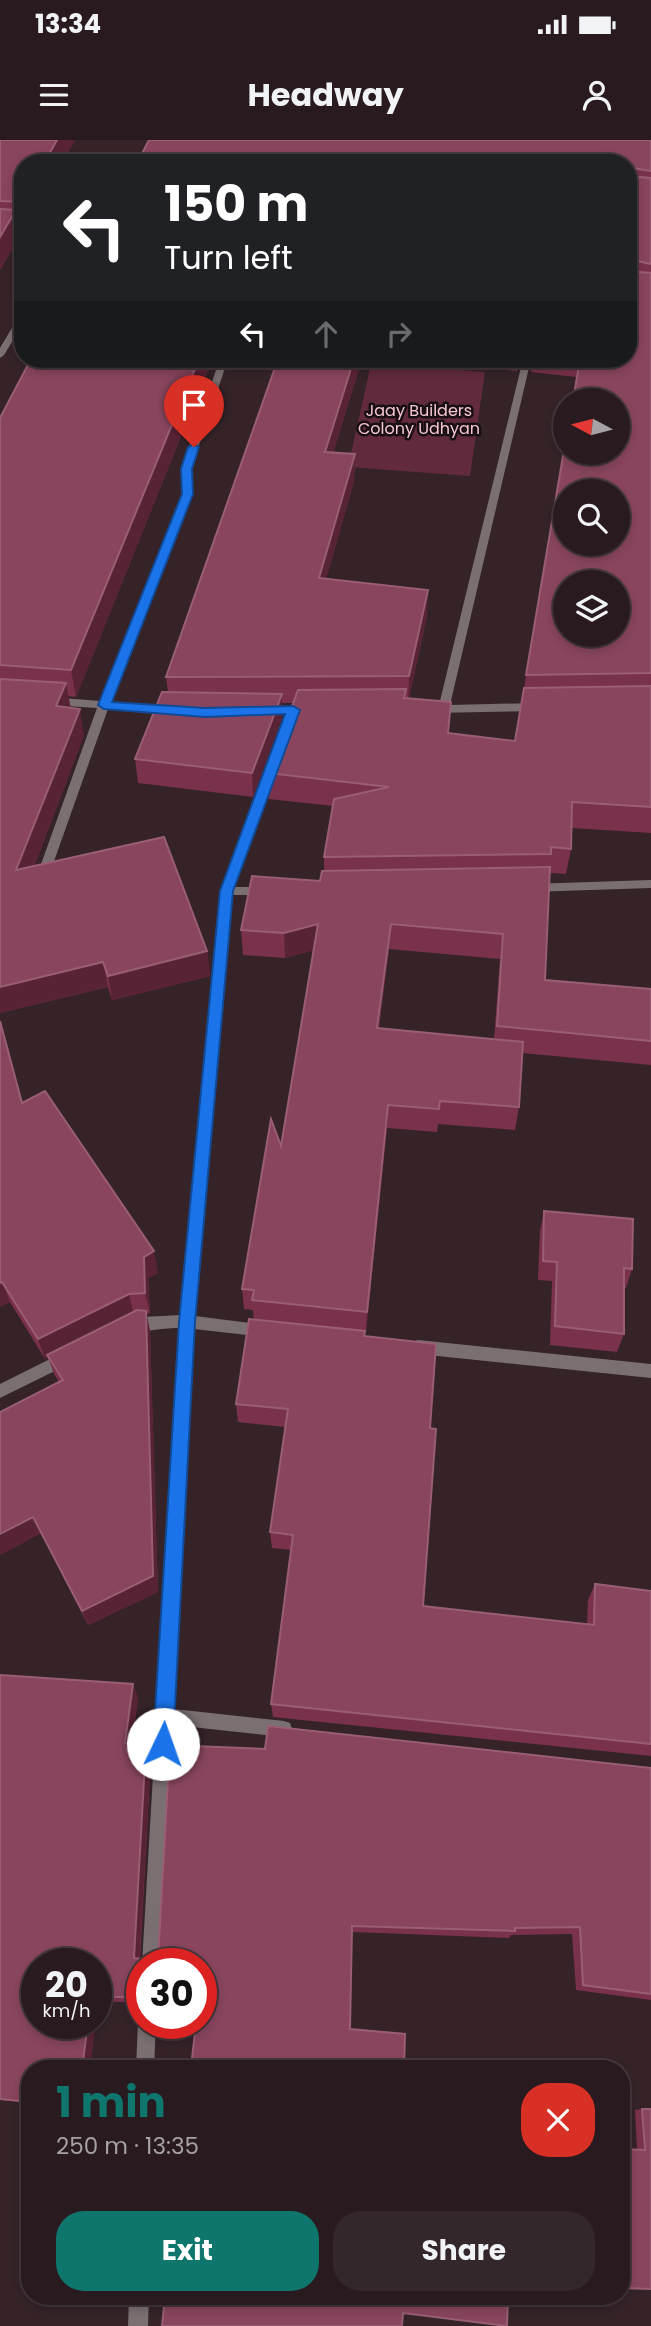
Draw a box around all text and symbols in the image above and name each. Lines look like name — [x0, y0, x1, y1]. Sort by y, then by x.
text: 13:34 — [35, 6, 101, 42]
text: Headway — [247, 72, 404, 117]
icon: menu — [35, 76, 73, 114]
icon: person — [578, 76, 616, 114]
text: 150 m — [164, 170, 309, 238]
icon: left — [49, 182, 140, 273]
text: Turn left — [164, 235, 293, 280]
icon: left — [234, 315, 272, 353]
icon: ahead — [307, 315, 345, 353]
icon: right — [380, 315, 418, 353]
pin — [164, 375, 224, 447]
icon: arrive — [175, 386, 213, 424]
north arrow — [553, 388, 630, 466]
map controls — [553, 388, 630, 647]
park label: Jaay Builders Colony Udhyan — [358, 399, 480, 440]
button: search — [553, 479, 630, 556]
button: layers — [553, 570, 630, 647]
position arrow — [126, 1707, 200, 1781]
speed limit sign: 30 — [126, 1948, 217, 2039]
text: 20 — [45, 1960, 88, 2009]
text: km/h — [43, 1998, 90, 2023]
text: 1 min — [56, 2073, 166, 2132]
button: close — [521, 2083, 595, 2157]
text: 250 m · 13:35 — [56, 2130, 199, 2162]
button: Exit — [56, 2211, 319, 2291]
button: Share — [333, 2211, 595, 2291]

